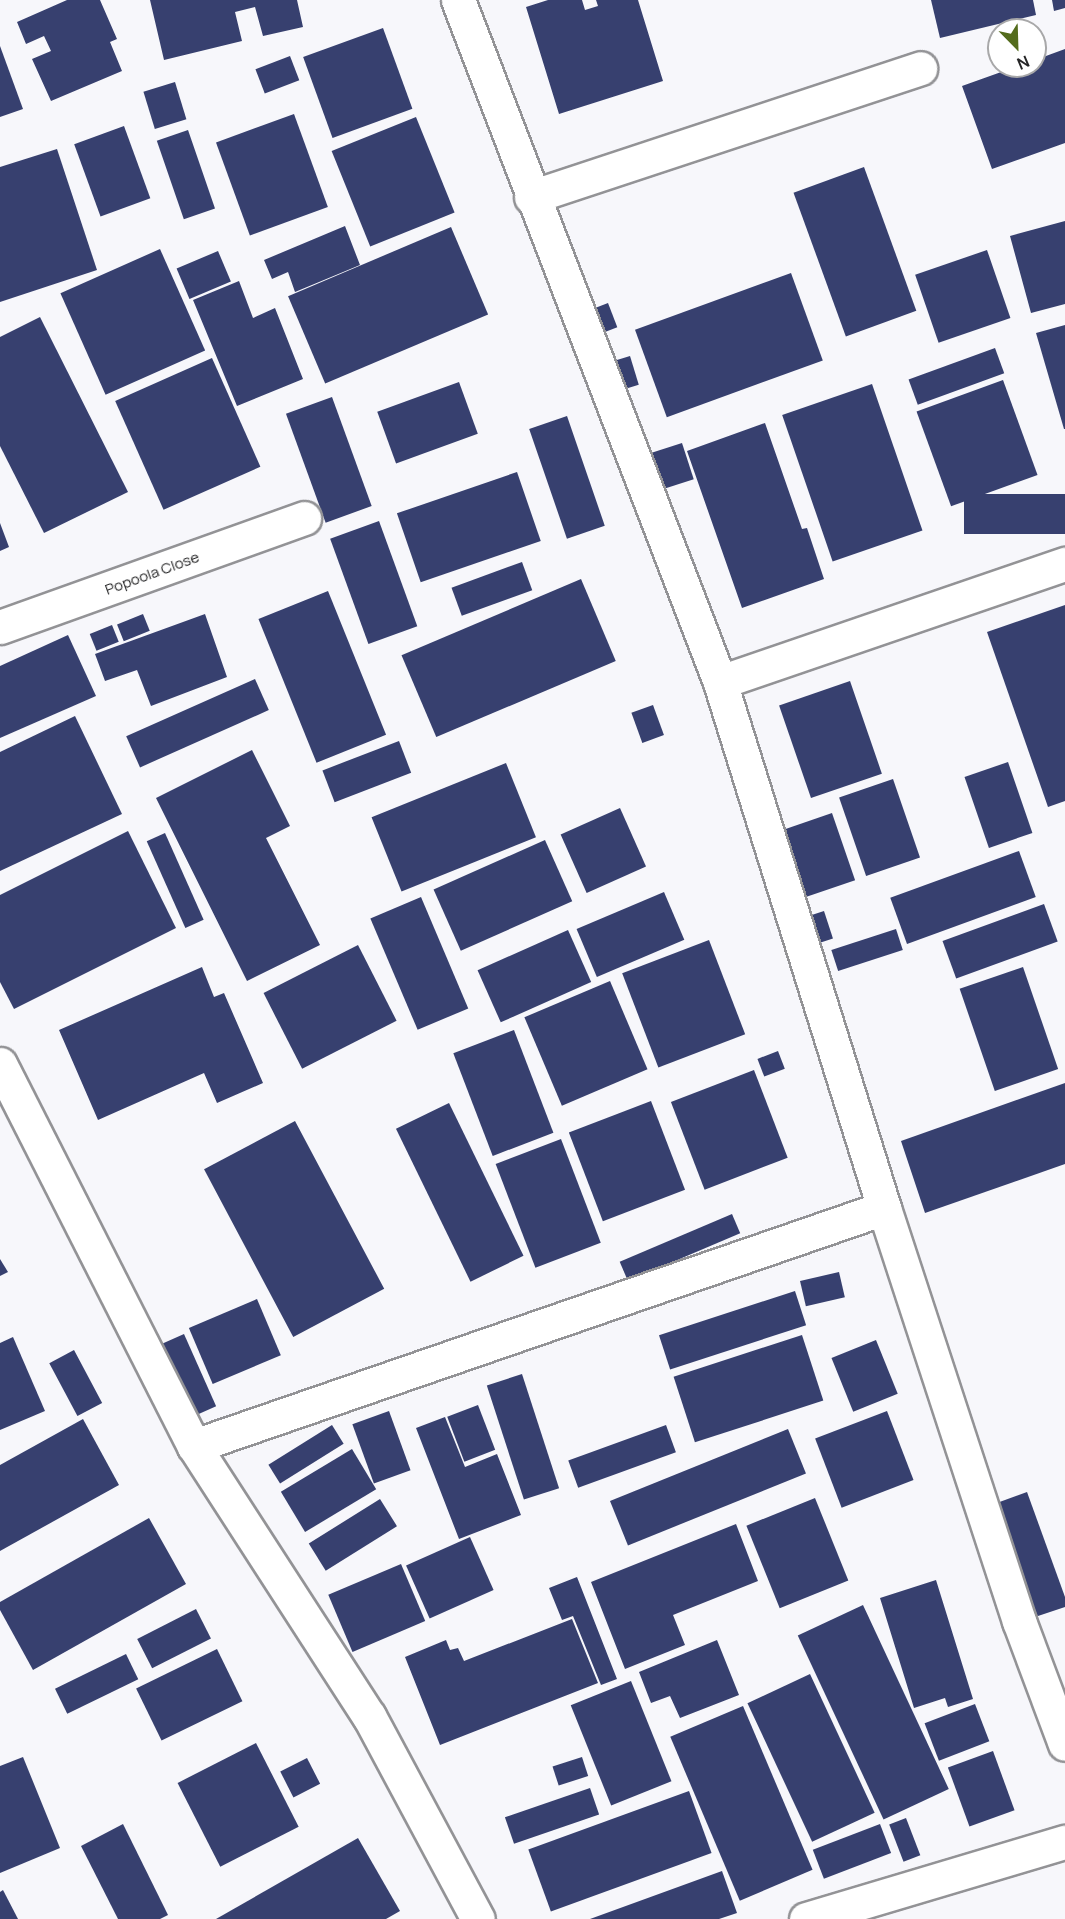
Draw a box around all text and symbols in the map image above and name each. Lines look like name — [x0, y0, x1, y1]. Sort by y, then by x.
north arrow — [987, 18, 1047, 78]
text: N — [1014, 50, 1033, 75]
street label: Popoola Close — [102, 548, 202, 598]

